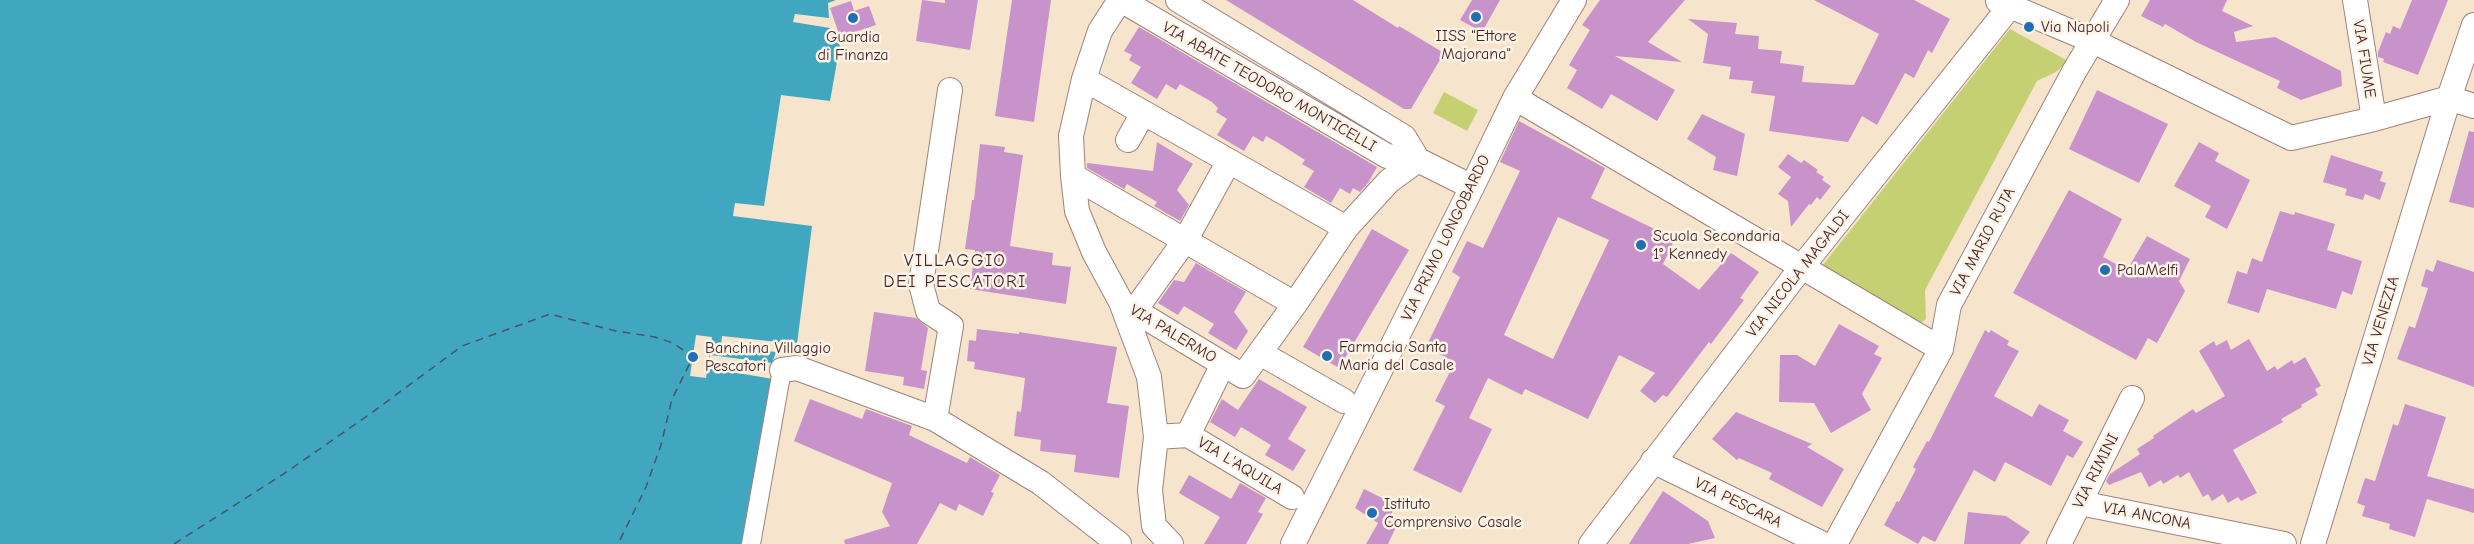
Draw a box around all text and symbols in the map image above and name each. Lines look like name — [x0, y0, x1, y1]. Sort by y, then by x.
marker: IISS "Ettore Majorana" — [1469, 10, 1483, 24]
marker: Guardia di Finanza — [846, 11, 860, 25]
place label: Via Napoli — [2041, 17, 2110, 37]
street label: VIA ABATE TEODORO MONTICELLI — [1159, 18, 1379, 156]
street label: VIA FIUME — [2348, 18, 2380, 100]
marker: Via Napoli — [2022, 20, 2036, 34]
place label: IISS "Ettore Majorana" — [1436, 26, 1516, 64]
place label: Guardia di Finanza — [817, 27, 889, 65]
street label: VIA PRIMO LONGOBARDO — [1397, 152, 1495, 324]
street label: VIA MARIO RUTA — [1946, 185, 2020, 299]
street label: VIA NICOLA MAGALDI — [1742, 207, 1854, 341]
place label: Scuola Secondaria 1° Kennedy — [1653, 226, 1780, 264]
marker: Scuola Secondaria 1° Kennedy — [1634, 238, 1648, 252]
district label: VILLAGGIO DEI PESCATORI — [883, 250, 1027, 292]
place label: PalaMelfi — [2117, 260, 2178, 280]
marker: PalaMelfi — [2098, 263, 2112, 277]
street label: VIA VENEZIA — [2358, 274, 2404, 368]
street label: VIA PALERMO — [1126, 301, 1220, 367]
place label: Farmacia Santa Maria del Casale — [1339, 337, 1454, 375]
place label: Banchina Villaggio Pescatori — [705, 338, 831, 376]
marker: Farmacia Santa Maria del Casale — [1320, 349, 1334, 363]
marker: Banchina Villaggio Pescatori — [686, 350, 700, 364]
street label: VIA RIMINI — [2069, 430, 2123, 512]
street label: VIA L'AQUILA — [1194, 433, 1286, 499]
street label: VIA PESCARA — [1691, 474, 1785, 532]
place label: Istituto Comprensivo Casale — [1384, 494, 1522, 532]
street label: VIA ANCONA — [2101, 498, 2193, 534]
marker: Istituto Comprensivo Casale — [1365, 506, 1379, 520]

